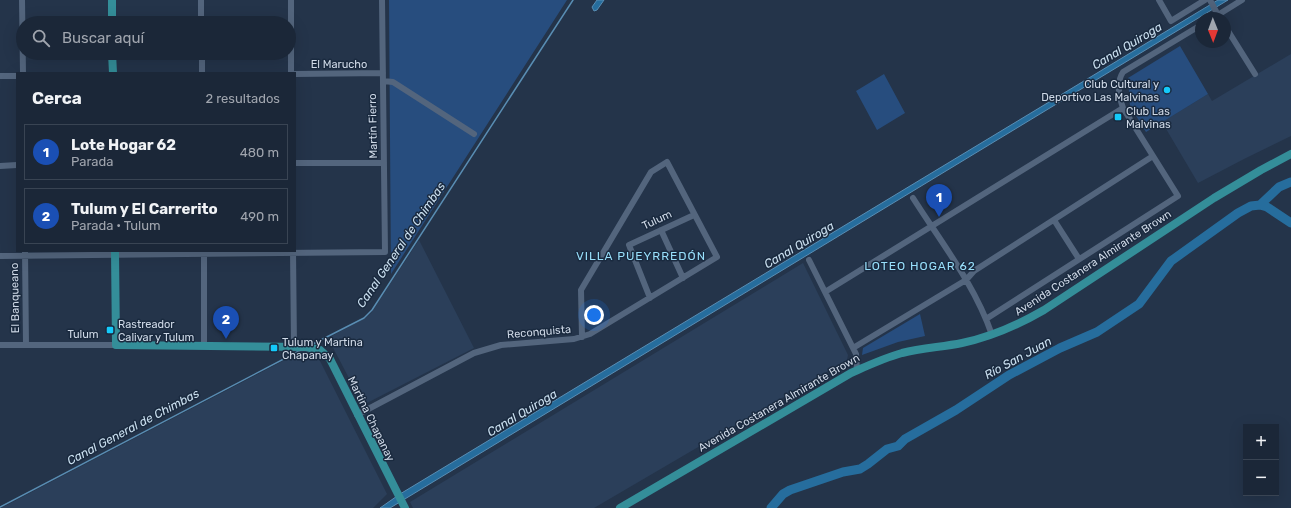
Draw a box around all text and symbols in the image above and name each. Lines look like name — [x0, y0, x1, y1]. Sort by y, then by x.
north arrow — [1195, 12, 1231, 48]
search box — [16, 16, 296, 60]
water label: Canal Quiroga — [1090, 20, 1164, 72]
icon: search — [30, 27, 52, 49]
text: Buscar aquí — [62, 29, 144, 47]
street label: El Marucho — [311, 58, 367, 71]
place label: Club Cultural y Deportivo Las Malvinas — [1041, 78, 1159, 104]
marker: Club Cultural y Deportivo Las Malvinas — [1162, 85, 1172, 95]
text: Cerca — [32, 88, 82, 108]
text: 2 resultados — [205, 91, 280, 106]
street label: Martín Fierro — [366, 93, 380, 159]
place label: Club Las Malvinas — [1126, 105, 1171, 131]
marker: Club Las Malvinas — [1113, 112, 1123, 122]
text: Lote Hogar 62 — [71, 136, 176, 154]
text: 1 — [43, 145, 49, 160]
text: 480 m — [240, 145, 279, 160]
text: Parada — [71, 154, 113, 169]
water label: Canal General de Chimbas — [354, 180, 448, 310]
pin: 1 — [926, 184, 952, 217]
text: Tulum y El Carrerito — [71, 200, 218, 218]
street label: Tulum — [640, 207, 674, 232]
street label: Avenida Costanera Almirante Brown — [1012, 207, 1174, 319]
text: 2 — [42, 209, 50, 224]
text: 490 m — [240, 209, 279, 224]
text: Parada · Tulum — [71, 218, 161, 233]
water label: Canal Quiroga — [762, 219, 836, 271]
district label: VILLA PUEYRREDÓN — [576, 249, 706, 263]
district label: LOTEO HOGAR 62 — [864, 259, 976, 273]
street label: El Banqueano — [8, 263, 22, 333]
your location — [584, 305, 604, 325]
pin: 2 — [213, 306, 239, 339]
place label: Rastreador Calivar y Tulum — [118, 318, 195, 344]
street label: Reconquista — [506, 323, 572, 341]
marker: Rastreador Calivar y Tulum — [105, 325, 115, 335]
street label: Tulum — [67, 328, 99, 341]
water label: Río San Juan — [982, 334, 1054, 382]
place label: Tulum y Martina Chapanay — [282, 336, 363, 362]
marker: Tulum y Martina Chapanay — [269, 343, 279, 353]
street label: Avenida Costanera Almirante Brown — [696, 351, 862, 455]
street label: Martina Chapanay — [345, 374, 397, 464]
water label: Canal General de Chimbas — [65, 386, 201, 468]
water label: Canal Quiroga — [485, 387, 559, 439]
map controls — [1243, 424, 1279, 496]
button: + — [1243, 424, 1279, 460]
button: − — [1243, 460, 1279, 496]

